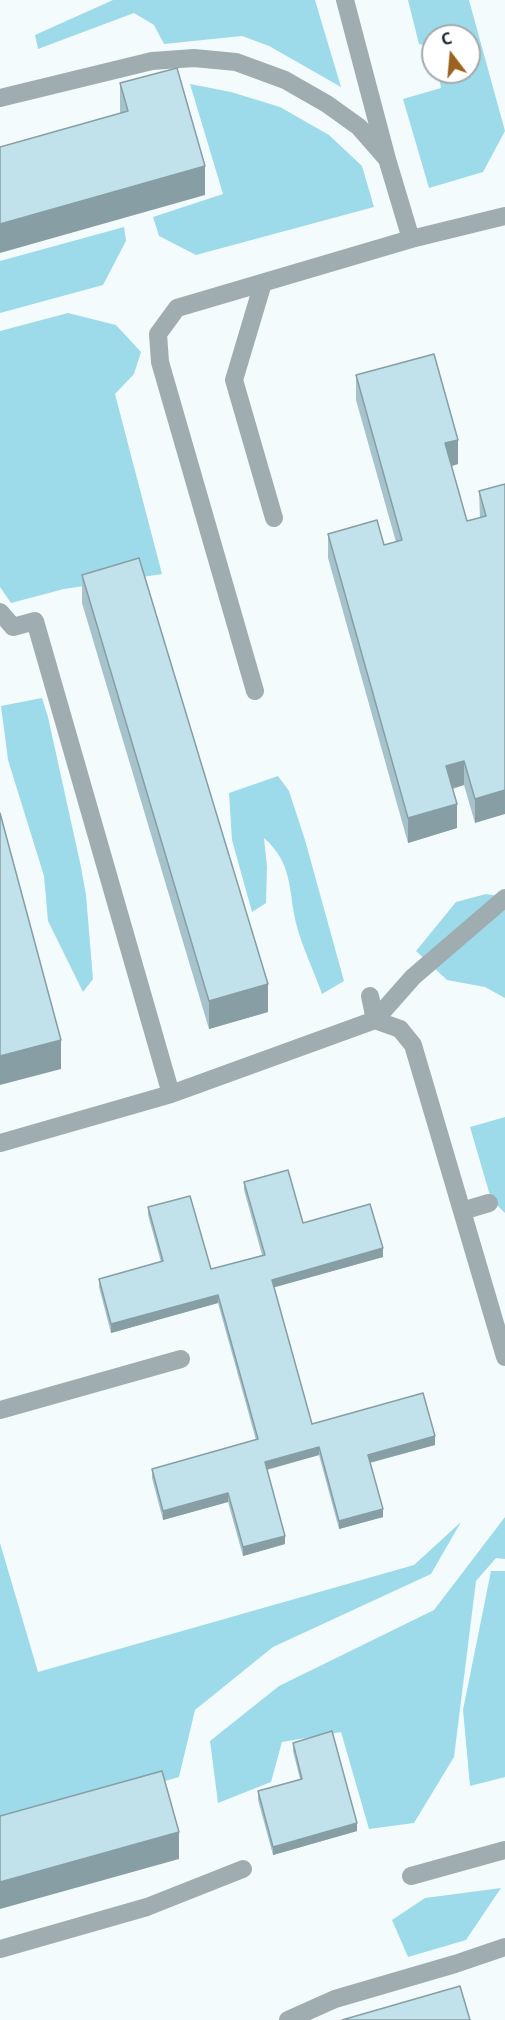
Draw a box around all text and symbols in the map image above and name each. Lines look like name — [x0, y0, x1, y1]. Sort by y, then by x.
north arrow — [421, 24, 481, 84]
text: С — [439, 27, 455, 51]

